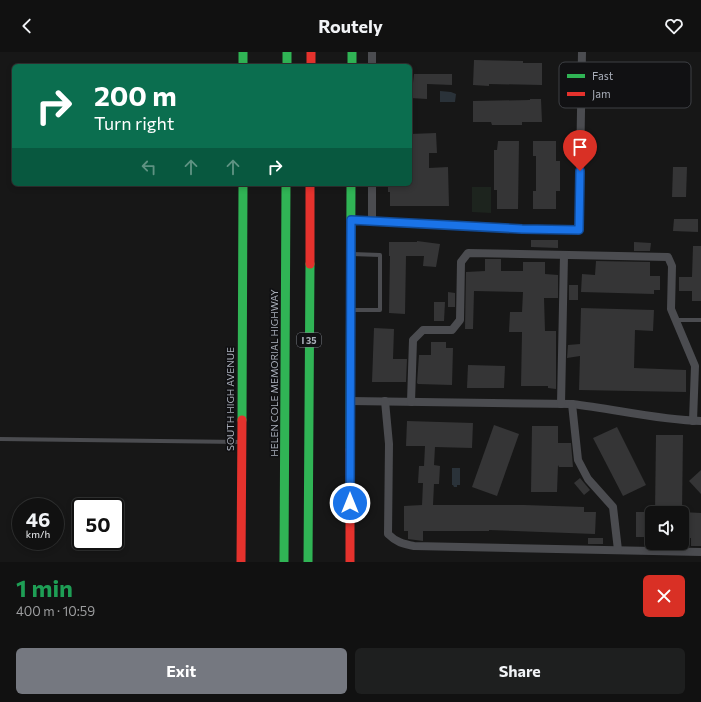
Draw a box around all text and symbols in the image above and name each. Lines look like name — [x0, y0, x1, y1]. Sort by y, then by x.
icon: back — [16, 15, 38, 37]
text: Routely — [318, 15, 383, 37]
icon: heart — [663, 15, 685, 37]
legend — [559, 62, 691, 108]
text: Fast — [592, 69, 614, 82]
text: 200 m — [94, 78, 177, 112]
icon: right — [28, 80, 80, 132]
text: Jam — [592, 87, 611, 101]
text: Turn right — [94, 112, 174, 134]
pin — [563, 130, 597, 171]
icon: arrive — [569, 136, 591, 158]
icon: left — [138, 156, 160, 178]
icon: ahead — [180, 156, 202, 178]
icon: ahead — [222, 156, 244, 178]
icon: right — [264, 156, 286, 178]
street label: HELEN COLE MEMORIAL HIGHWAY — [268, 289, 280, 457]
road number: I 35 — [297, 333, 321, 347]
street label: SOUTH HIGH AVENUE — [224, 347, 236, 451]
position arrow — [329, 482, 371, 524]
speed limit sign: 50 — [72, 498, 124, 550]
map controls — [645, 506, 689, 550]
button: sound — [645, 506, 689, 550]
text: 46 — [26, 507, 50, 531]
text: km/h — [26, 528, 50, 540]
text: 1 min — [16, 573, 73, 602]
button: close — [643, 575, 685, 617]
text: 400 m · 10:59 — [16, 603, 95, 619]
button: Exit — [16, 648, 347, 694]
button: Share — [355, 648, 685, 694]

